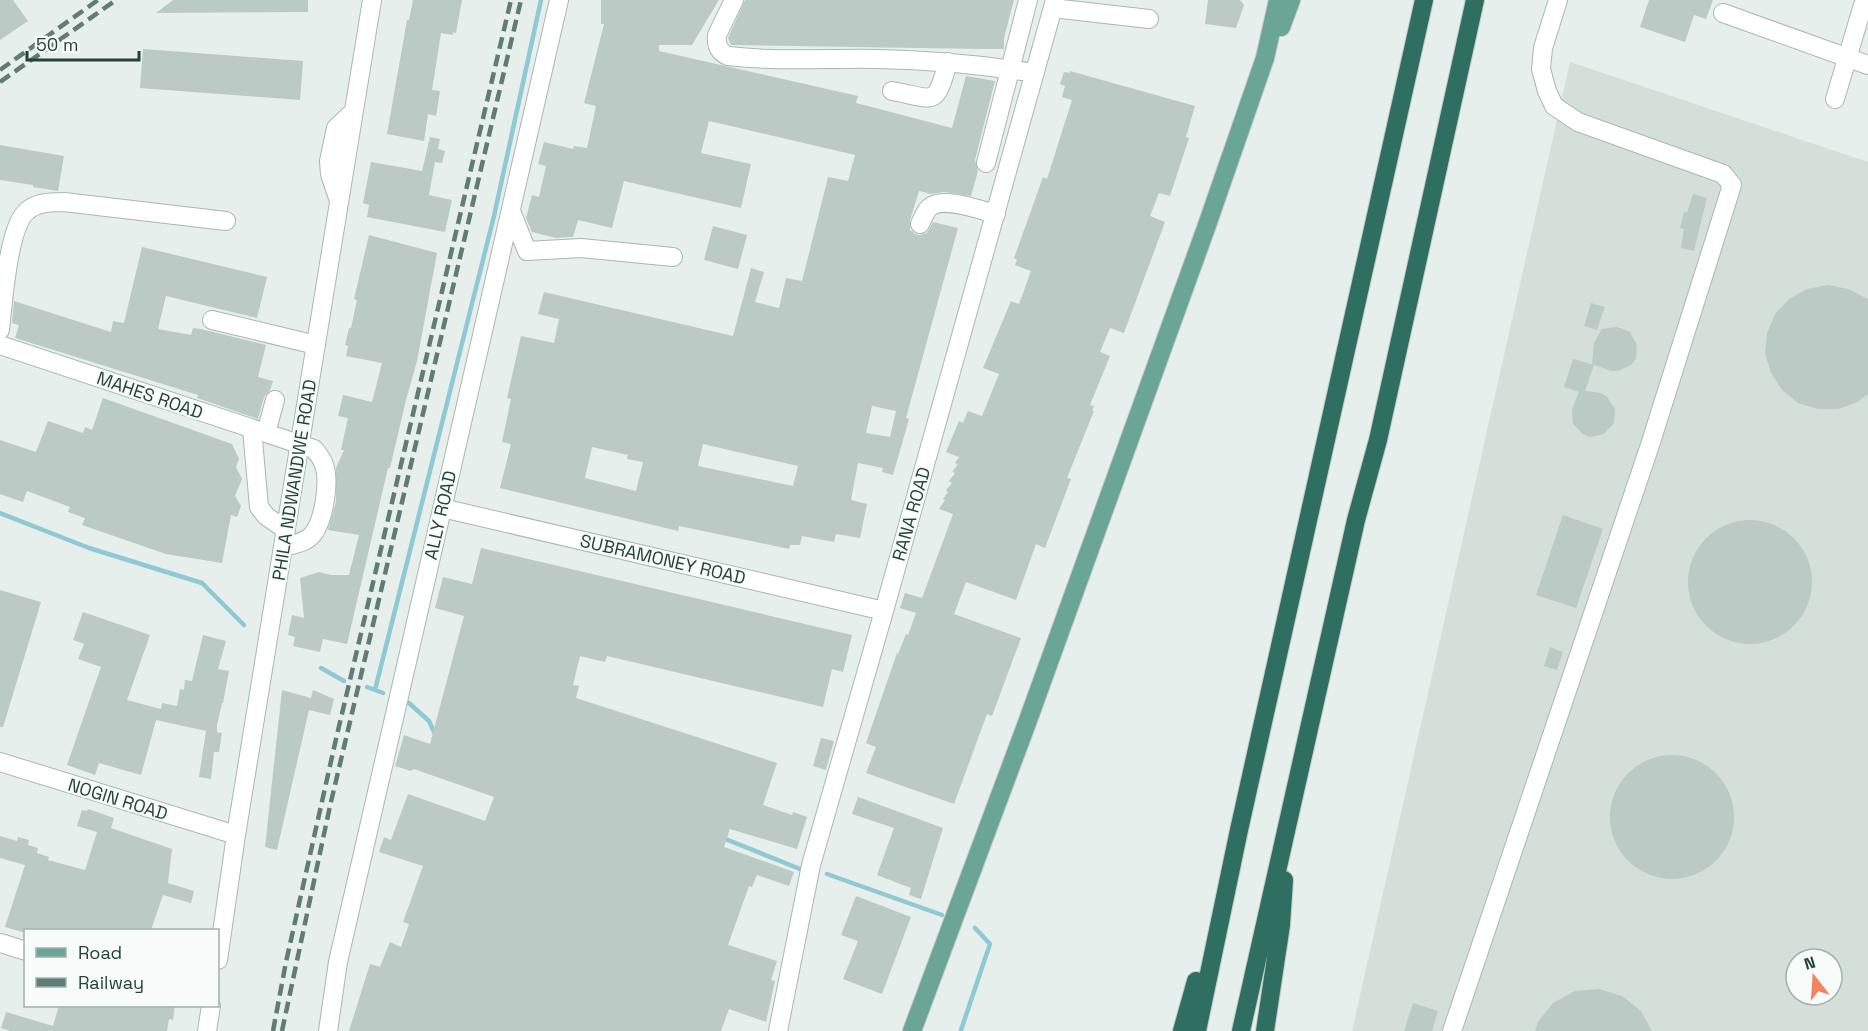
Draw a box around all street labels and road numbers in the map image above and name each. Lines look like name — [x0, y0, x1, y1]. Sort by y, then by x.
street label: MAHES ROAD — [94, 366, 206, 424]
street label: PHILA NDWANDWE ROAD — [267, 378, 321, 582]
street label: RANA ROAD — [887, 464, 935, 564]
street label: ALLY ROAD — [419, 468, 461, 562]
street label: SUBRAMONEY ROAD — [578, 529, 748, 589]
street label: NOGIN ROAD — [65, 773, 171, 825]

